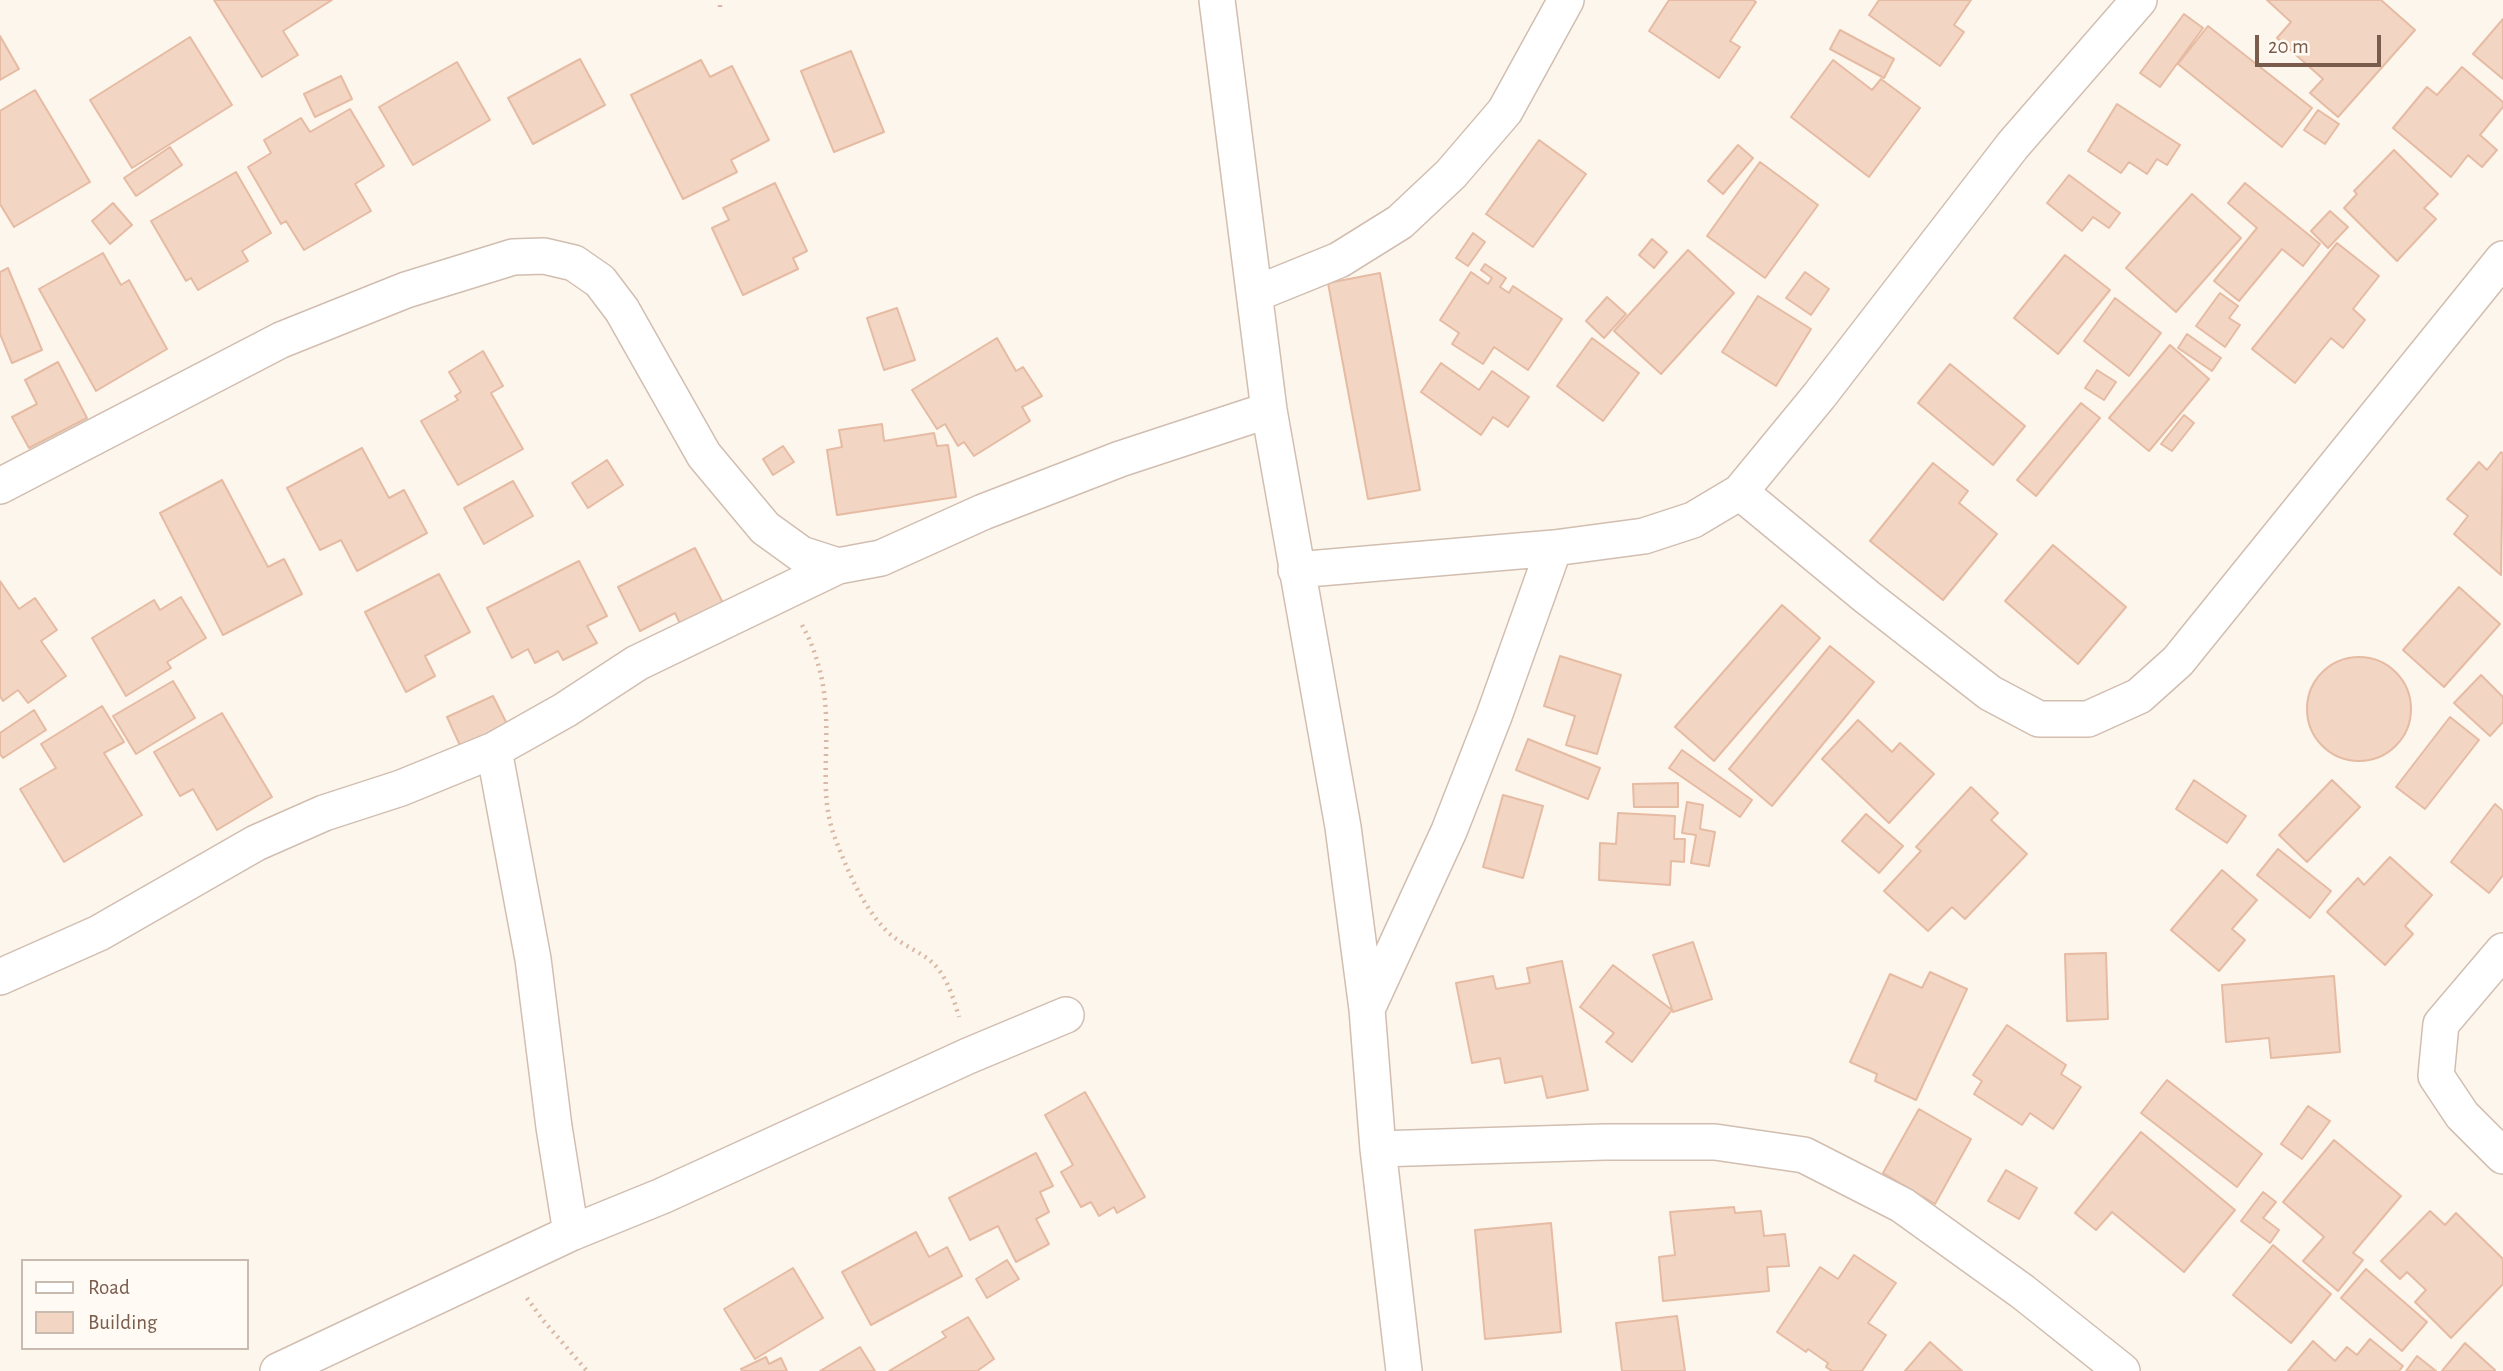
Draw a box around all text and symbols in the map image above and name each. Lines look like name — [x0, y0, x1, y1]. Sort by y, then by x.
scale bar — [2258, 21, 2384, 65]
text: 20 m — [2268, 36, 2309, 57]
legend — [21, 1259, 248, 1350]
text: Road — [88, 1277, 130, 1298]
text: Building — [88, 1312, 157, 1333]

